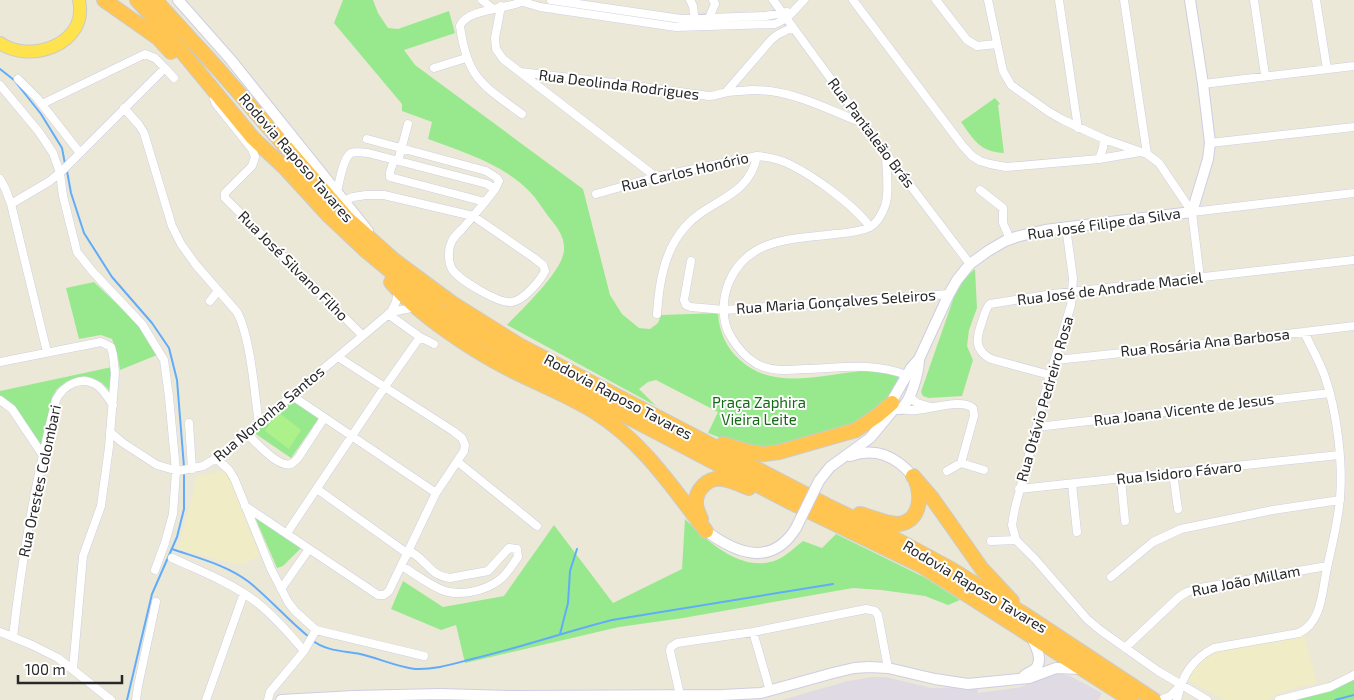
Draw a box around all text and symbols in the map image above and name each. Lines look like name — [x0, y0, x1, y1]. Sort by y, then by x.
street label: Rua Deolinda Rodrigues — [538, 65, 700, 103]
street label: Rua Pantaleão Brás — [825, 74, 919, 191]
street label: Rodovia Raposo Tavares — [236, 89, 358, 226]
street label: Rua Carlos Honório — [619, 148, 750, 194]
street label: Rua José Filipe da Silva — [1026, 203, 1182, 243]
street label: Rua José Silvano Filho — [235, 207, 352, 324]
street label: Rua José de Andrade Maciel — [1016, 268, 1204, 308]
street label: Rua Maria Gonçalves Seleiros — [736, 285, 936, 318]
street label: Rua Otávio Pedreiro Rosa — [1012, 314, 1076, 483]
street label: Rua Rosária Ana Barbosa — [1119, 324, 1290, 360]
street label: Rodovia Raposo Tavares — [541, 349, 696, 443]
street label: Rua Noronha Santos — [209, 362, 327, 465]
street label: Rua Joana Vicente de Jesus — [1093, 389, 1275, 429]
park label: Praça Zaphira Vieira Leite — [712, 393, 806, 428]
street label: Rua Orestes Colombari — [14, 403, 64, 559]
street label: Rua Isidoro Fávaro — [1115, 456, 1242, 488]
street label: Rodovia Raposo Tavares — [900, 536, 1051, 636]
street label: Rua João Millam — [1190, 561, 1302, 599]
scale bar — [18, 652, 121, 684]
text: 100 m — [25, 660, 66, 678]

